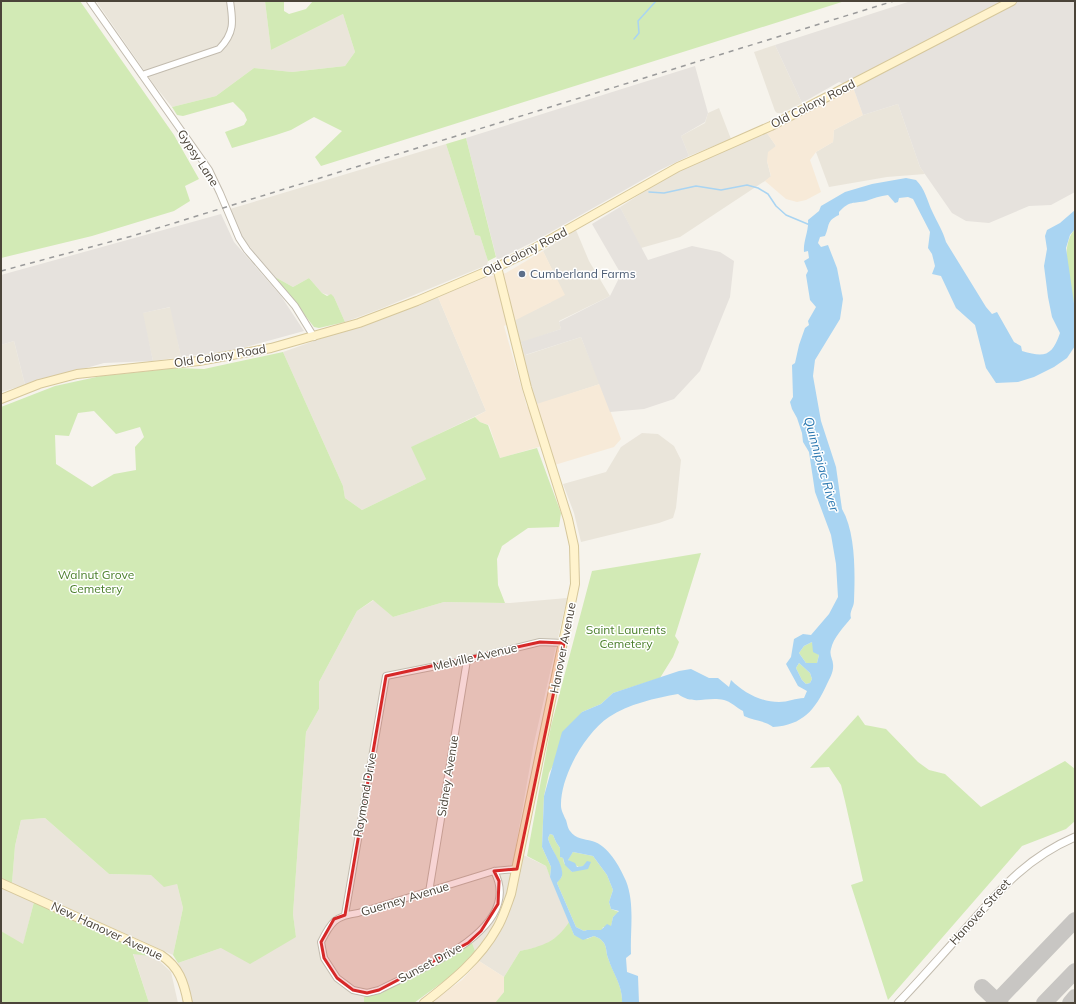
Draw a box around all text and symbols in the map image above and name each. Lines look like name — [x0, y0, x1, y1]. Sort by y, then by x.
street label: Old Colony Road — [768, 76, 857, 131]
street label: Gypsy Lane — [174, 126, 222, 189]
street label: Old Colony Road — [480, 224, 569, 279]
place label: Cumberland Farms — [530, 266, 636, 281]
marker: Cumberland Farms — [517, 269, 527, 279]
street label: Old Colony Road — [173, 341, 267, 370]
water label: Quinnipiac River — [801, 415, 844, 515]
park label: Walnut Grove Cemetery — [58, 567, 134, 596]
street label: Hanover Avenue — [546, 601, 579, 695]
park label: Saint Laurents Cemetery — [586, 622, 666, 651]
street label: Melville Avenue — [431, 640, 519, 674]
street label: Sidney Avenue — [434, 734, 461, 818]
street label: Raymond Drive — [350, 751, 379, 838]
street label: Hanover Street — [946, 876, 1013, 948]
street label: Guerney Avenue — [359, 878, 451, 919]
street label: New Hanover Avenue — [49, 898, 165, 963]
street label: Sunset Drive — [395, 939, 464, 986]

